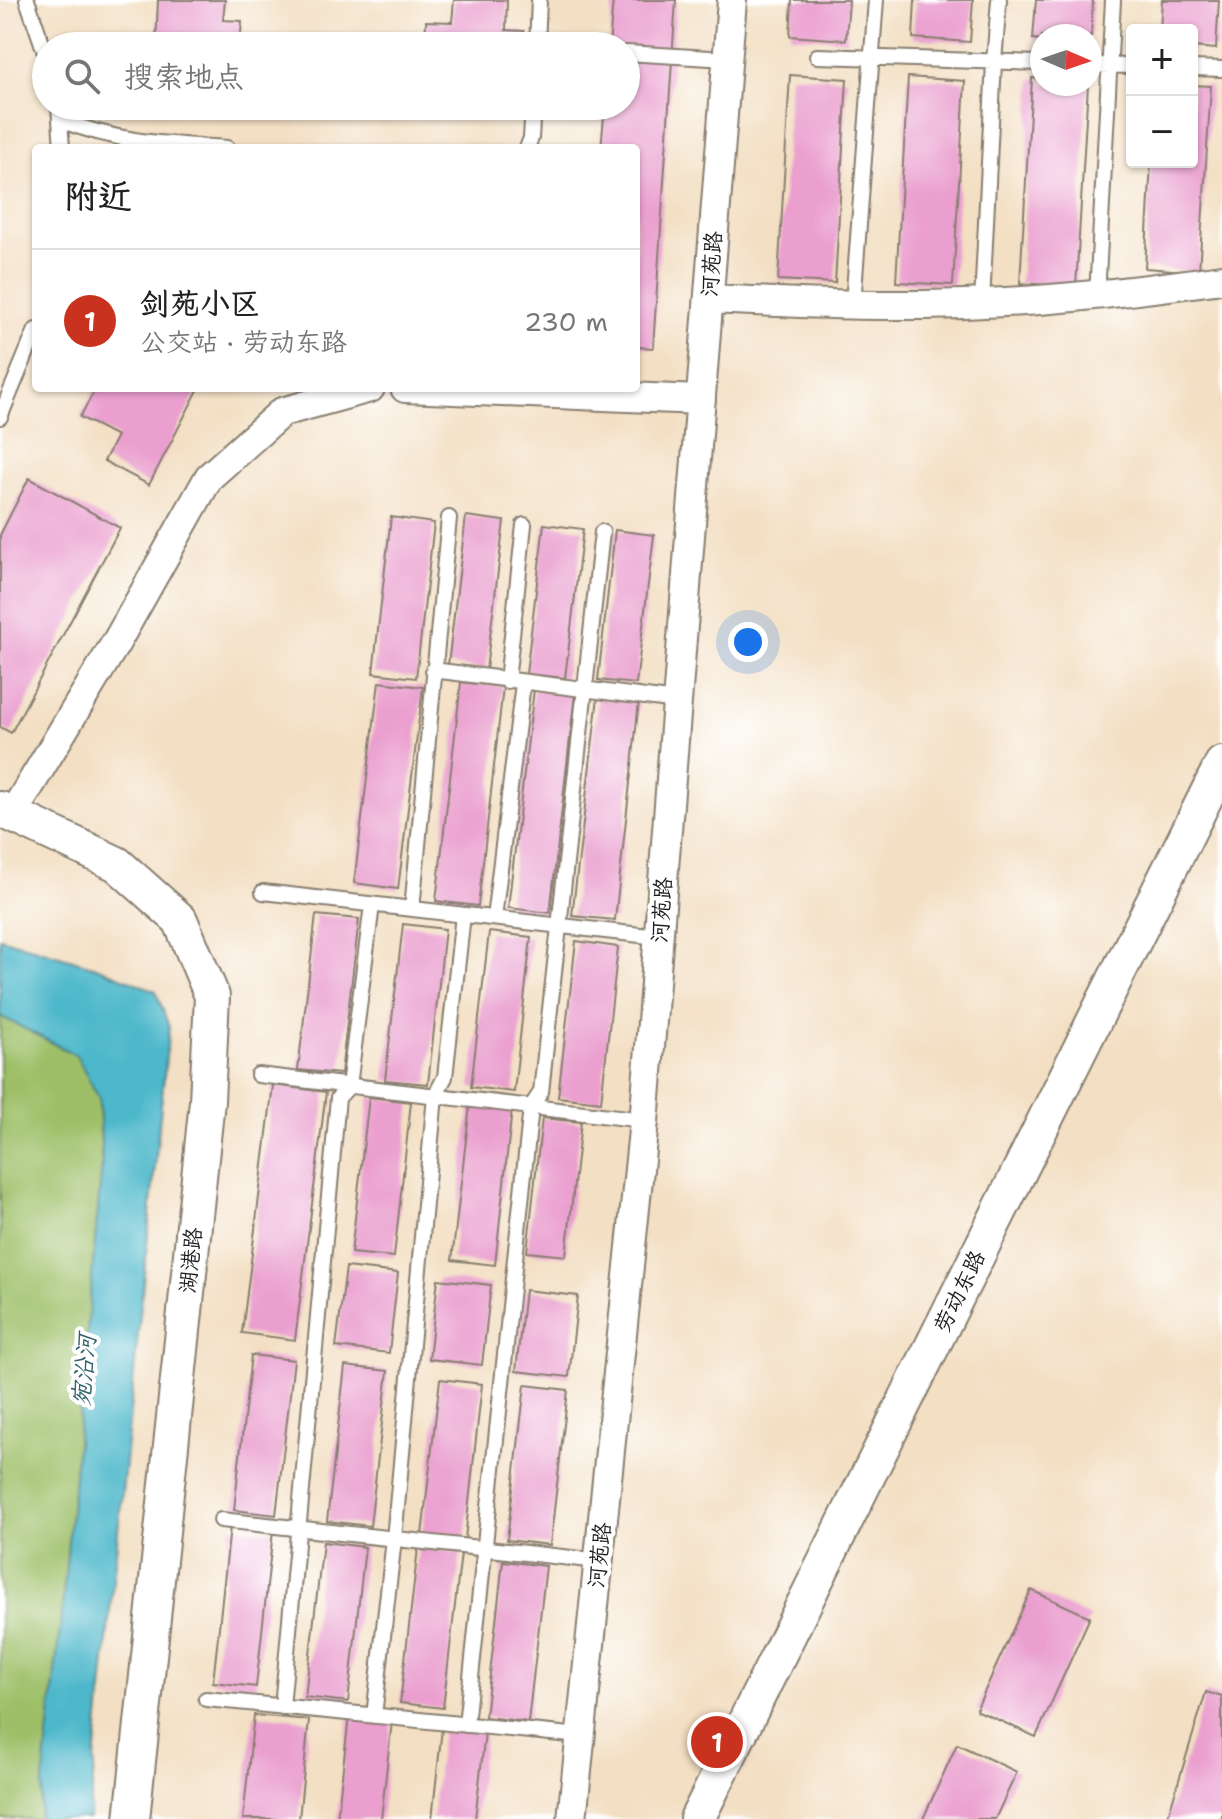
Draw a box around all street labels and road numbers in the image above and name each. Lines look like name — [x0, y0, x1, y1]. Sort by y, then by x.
street label: 河苑路 — [695, 230, 728, 298]
street label: 河苑路 — [645, 876, 678, 944]
street label: 湖港路 — [173, 1226, 208, 1294]
street label: 劳动东路 — [927, 1245, 992, 1337]
street label: 河苑路 — [582, 1521, 617, 1589]

